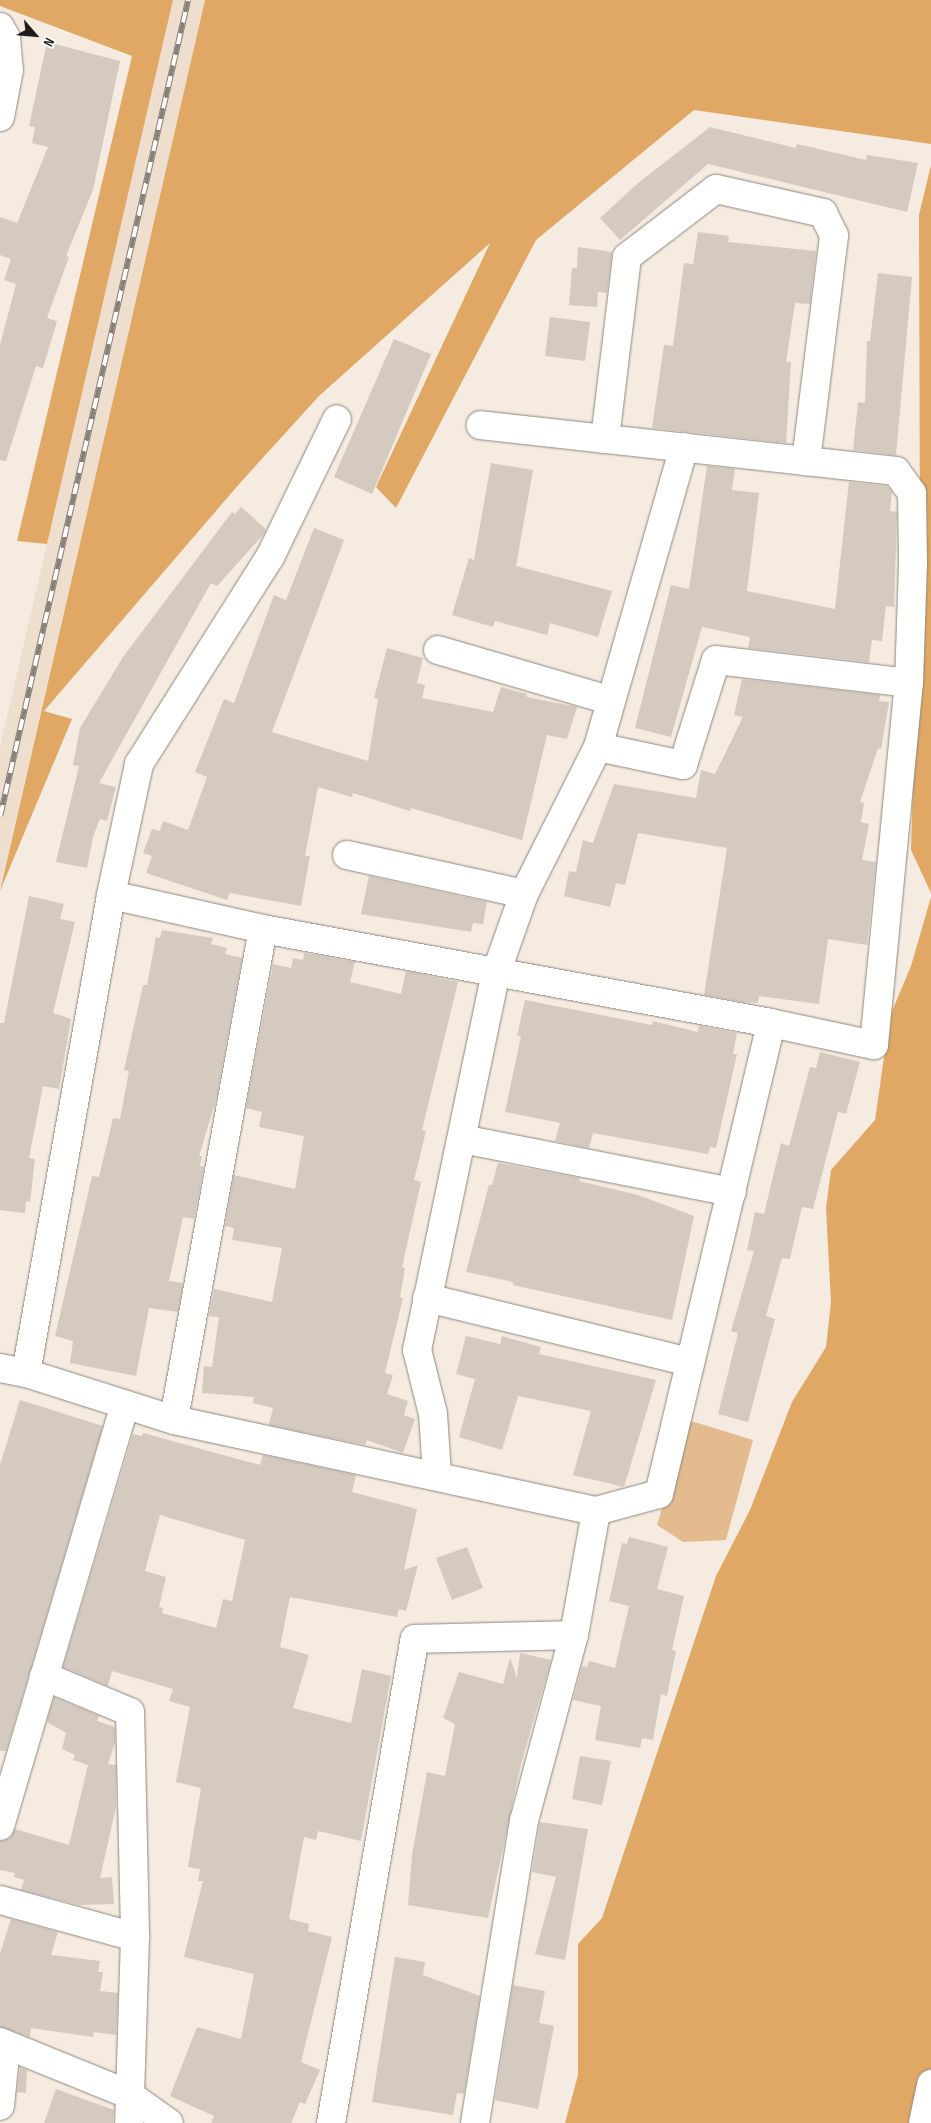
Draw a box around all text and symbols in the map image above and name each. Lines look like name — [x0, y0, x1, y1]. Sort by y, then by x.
north arrow — [10, 10, 60, 60]
text: N — [40, 35, 58, 49]

